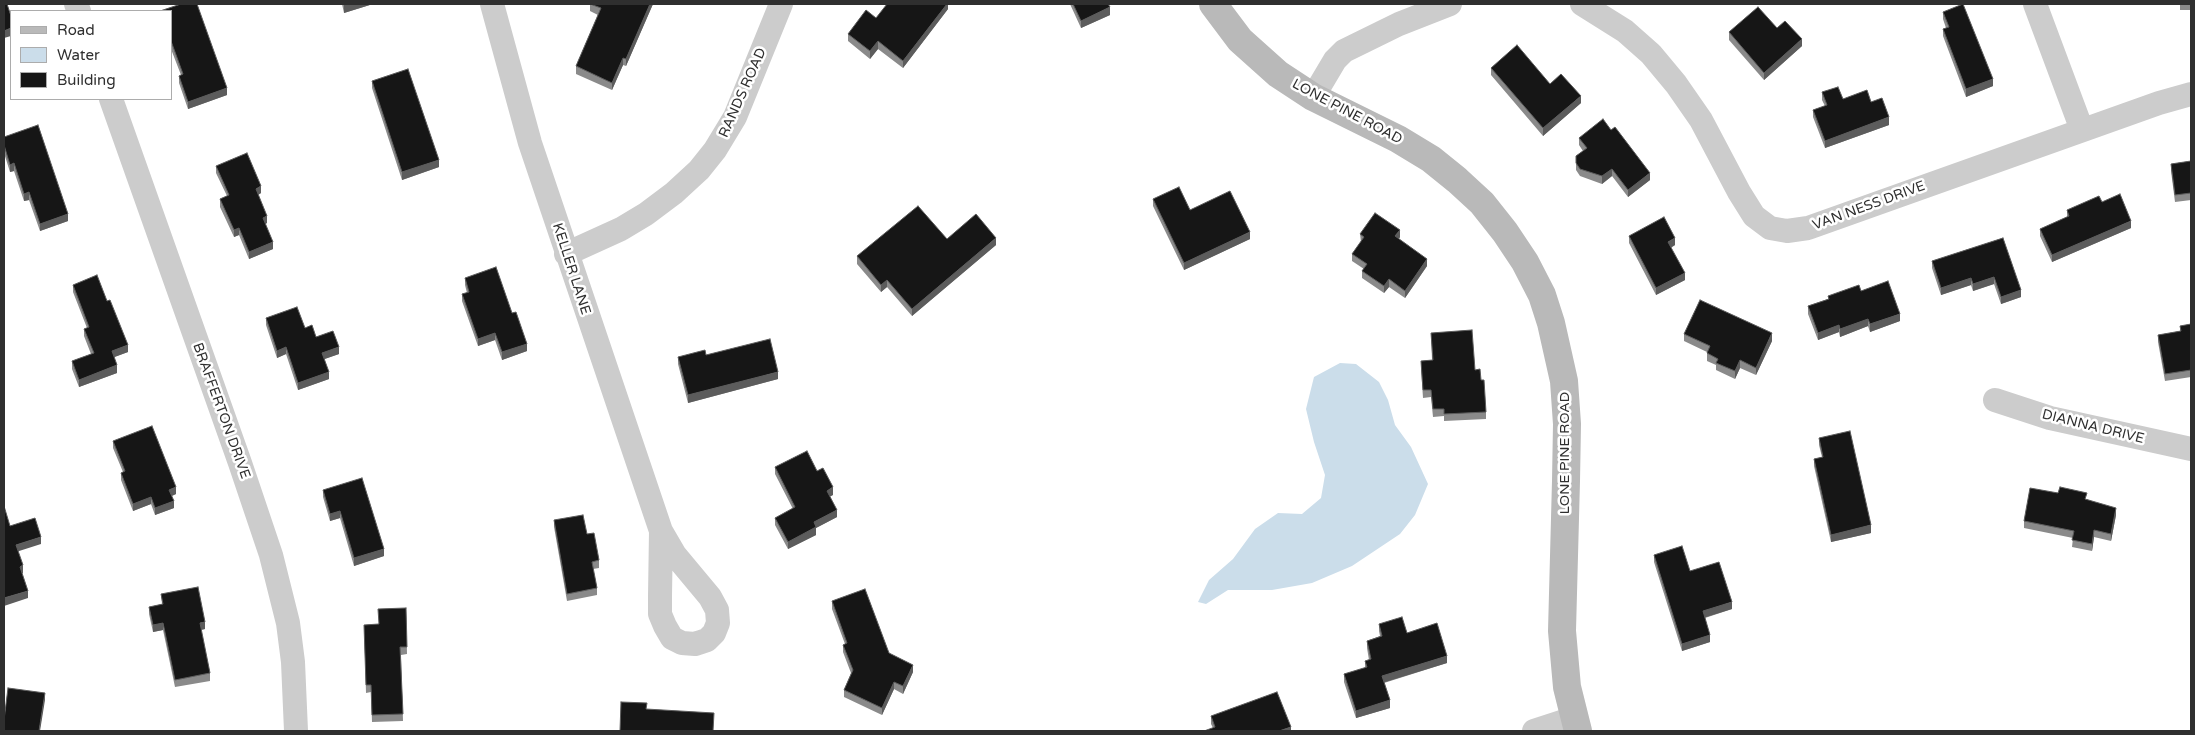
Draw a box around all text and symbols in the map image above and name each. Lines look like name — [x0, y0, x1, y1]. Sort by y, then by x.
legend — [10, 10, 172, 100]
text: Road — [57, 21, 95, 39]
street label: RANDS ROAD — [716, 45, 770, 141]
text: Water — [57, 46, 100, 64]
text: Building — [57, 71, 116, 89]
street label: LONE PINE ROAD — [1289, 76, 1405, 148]
street label: VAN NESS DRIVE — [1810, 178, 1928, 234]
street label: KELLER LANE — [548, 221, 594, 317]
street label: BRAFFERTON DRIVE — [189, 341, 253, 481]
street label: LONE PINE ROAD — [1557, 392, 1573, 514]
street label: DIANNA DRIVE — [2040, 406, 2146, 448]

